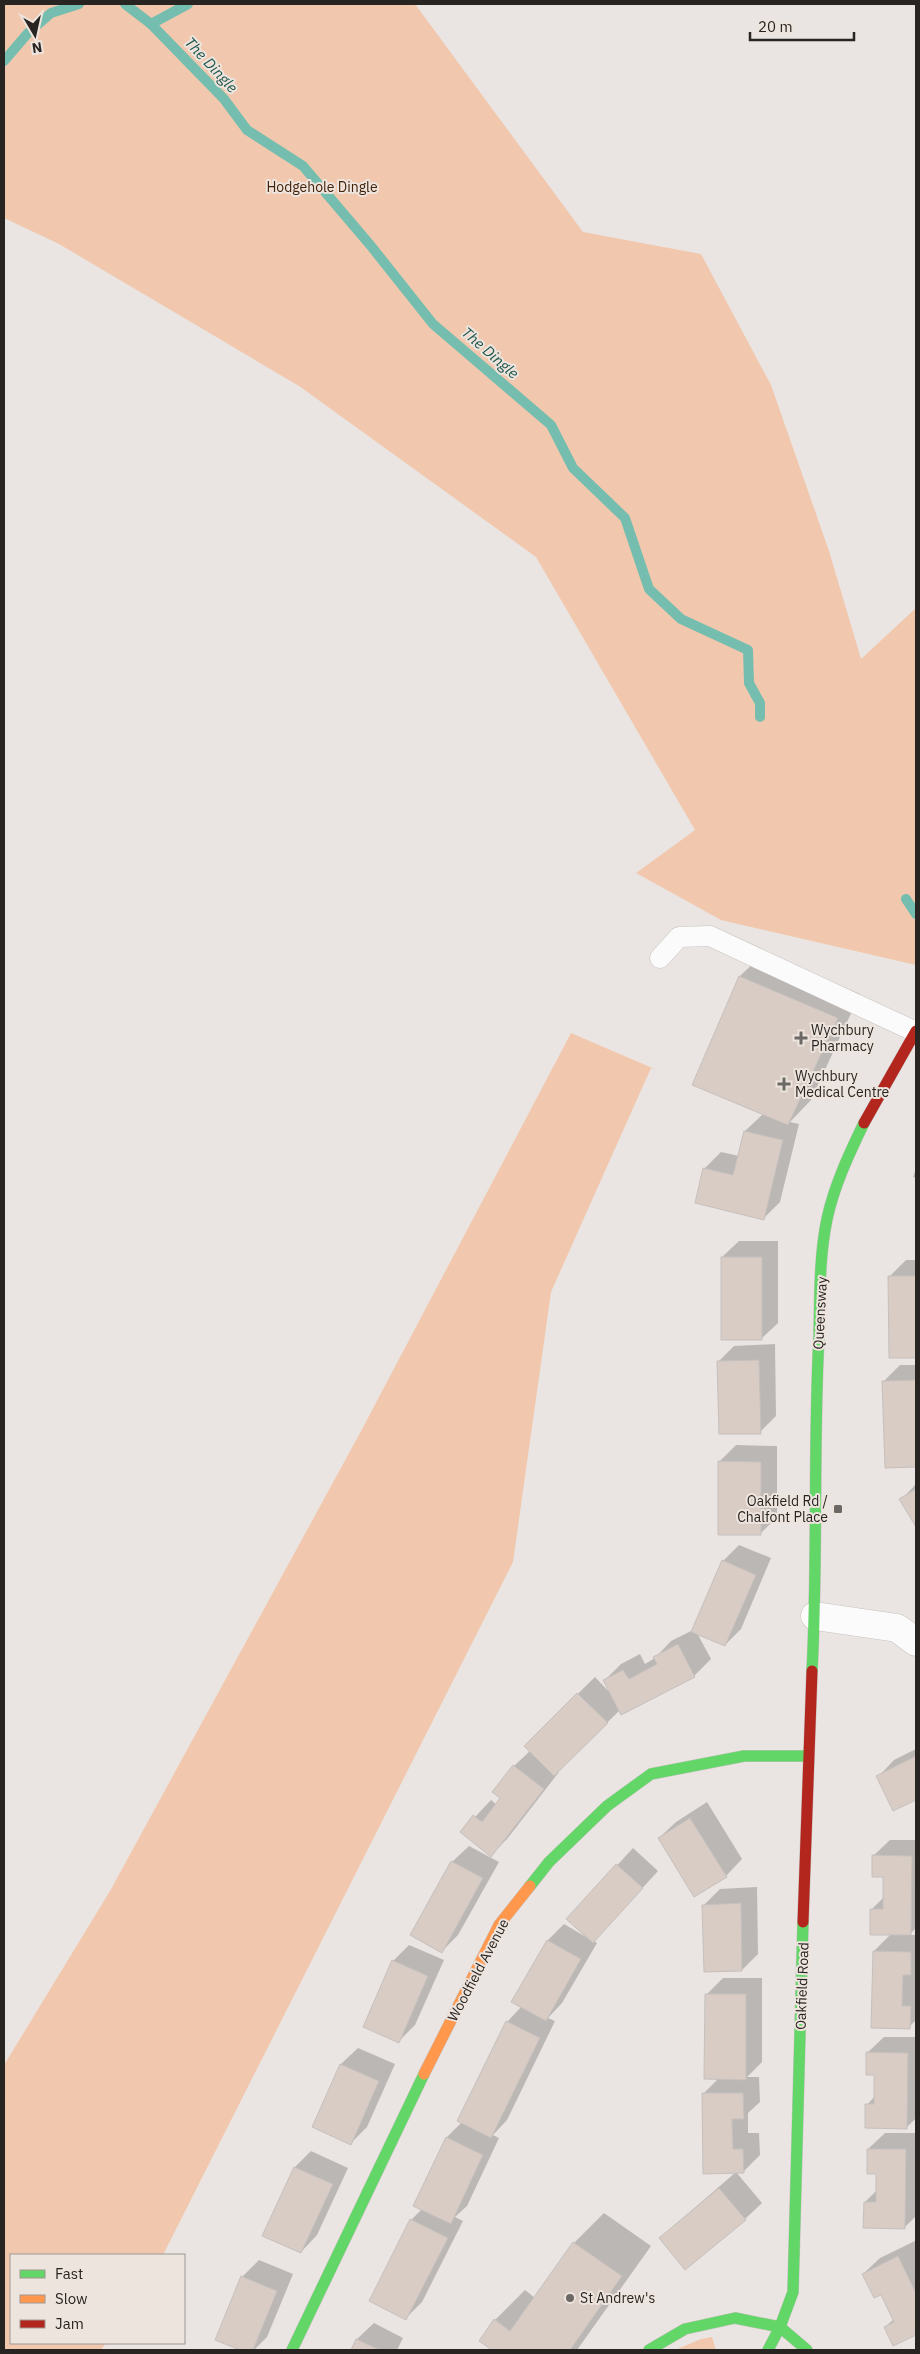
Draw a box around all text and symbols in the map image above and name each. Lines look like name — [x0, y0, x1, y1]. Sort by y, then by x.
north arrow — [10, 10, 60, 60]
scale bar — [750, 10, 854, 42]
text: 20 m — [758, 17, 793, 36]
water label: The Dingle — [181, 33, 242, 97]
text: N — [31, 38, 43, 58]
park label: Hodgehole Dingle — [266, 178, 378, 196]
water label: The Dingle — [458, 323, 523, 383]
place label: Wychbury Pharmacy — [811, 1021, 874, 1055]
marker: Wychbury Pharmacy — [795, 1032, 807, 1044]
place label: Wychbury Medical Centre — [795, 1067, 890, 1101]
marker: Wychbury Medical Centre — [777, 1077, 791, 1091]
street label: Queensway — [809, 1276, 831, 1350]
place label: Oakfield Rd / Chalfont Place — [737, 1492, 828, 1526]
marker: Oakfield Rd / Chalfont Place — [832, 1503, 844, 1515]
street label: Woodfield Avenue — [443, 1915, 513, 2024]
street label: Oakfield Road — [791, 1942, 813, 2030]
legend — [10, 2254, 185, 2344]
text: Fast — [55, 2264, 83, 2283]
text: Slow — [55, 2289, 88, 2308]
place label: St Andrew's — [580, 2289, 656, 2307]
marker: St Andrew's — [564, 2292, 576, 2304]
text: Jam — [55, 2314, 84, 2333]

